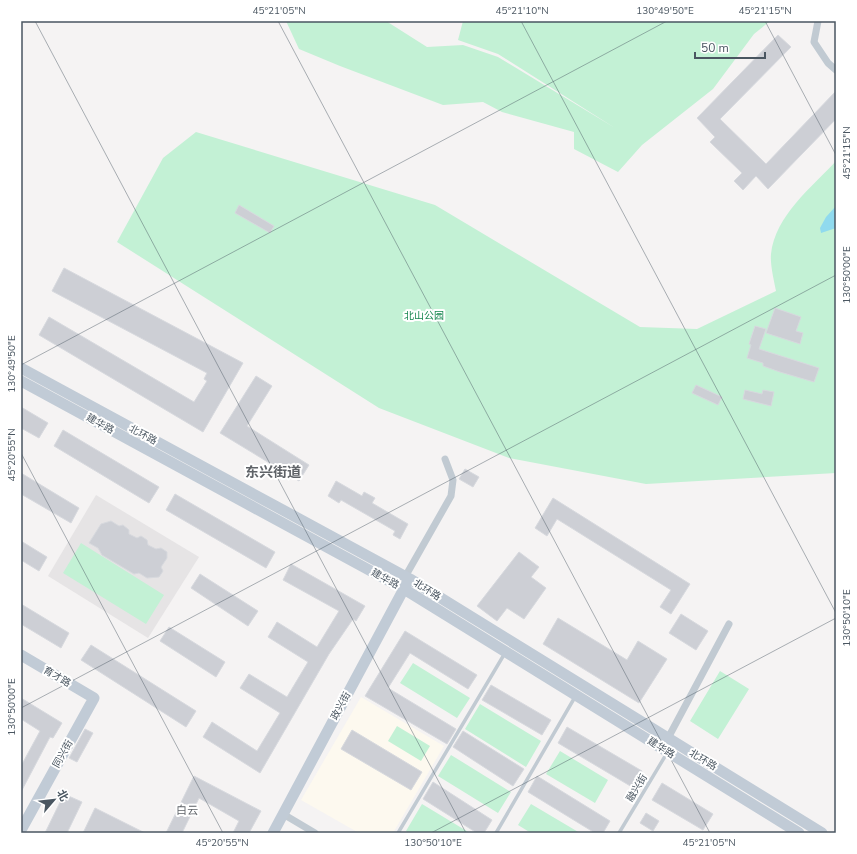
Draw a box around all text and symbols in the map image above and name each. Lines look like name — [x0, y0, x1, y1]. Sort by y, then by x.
text: 45°21'05"N — [252, 4, 306, 18]
text: 45°21'10"N — [495, 4, 549, 18]
text: 130°49'50"E — [636, 4, 694, 18]
text: 45°21'15"N — [738, 4, 792, 18]
scale bar — [695, 34, 765, 60]
text: 50 m — [701, 40, 729, 56]
text: 45°21'15"N — [840, 126, 854, 180]
text: 130°50'00"E — [840, 246, 854, 304]
park label: 北山公园 — [404, 309, 444, 323]
text: 130°49'50"E — [5, 335, 19, 393]
street label: 建华路 — [83, 411, 117, 437]
street label: 北环路 — [126, 422, 160, 448]
text: 45°20'55"N — [5, 428, 19, 482]
district label: 东兴街道 — [245, 463, 301, 482]
street label: 建华路 — [368, 566, 402, 592]
street label: 北环路 — [411, 576, 443, 604]
text: 130°50'10"E — [840, 589, 854, 647]
street label: 育才路 — [41, 663, 73, 691]
text: 130°50'00"E — [5, 678, 19, 736]
street label: 政兴街 — [328, 689, 354, 723]
street label: 建华路 — [645, 734, 677, 762]
street label: 同兴街 — [50, 737, 76, 771]
street label: 北环路 — [687, 746, 719, 774]
street label: 融兴街 — [623, 772, 651, 804]
north arrow — [34, 780, 74, 820]
text: 北 — [53, 787, 72, 804]
district label: 白云 — [176, 803, 198, 818]
text: 45°20'55"N — [195, 836, 249, 850]
text: 130°50'10"E — [404, 836, 462, 850]
text: 45°21'05"N — [682, 836, 736, 850]

